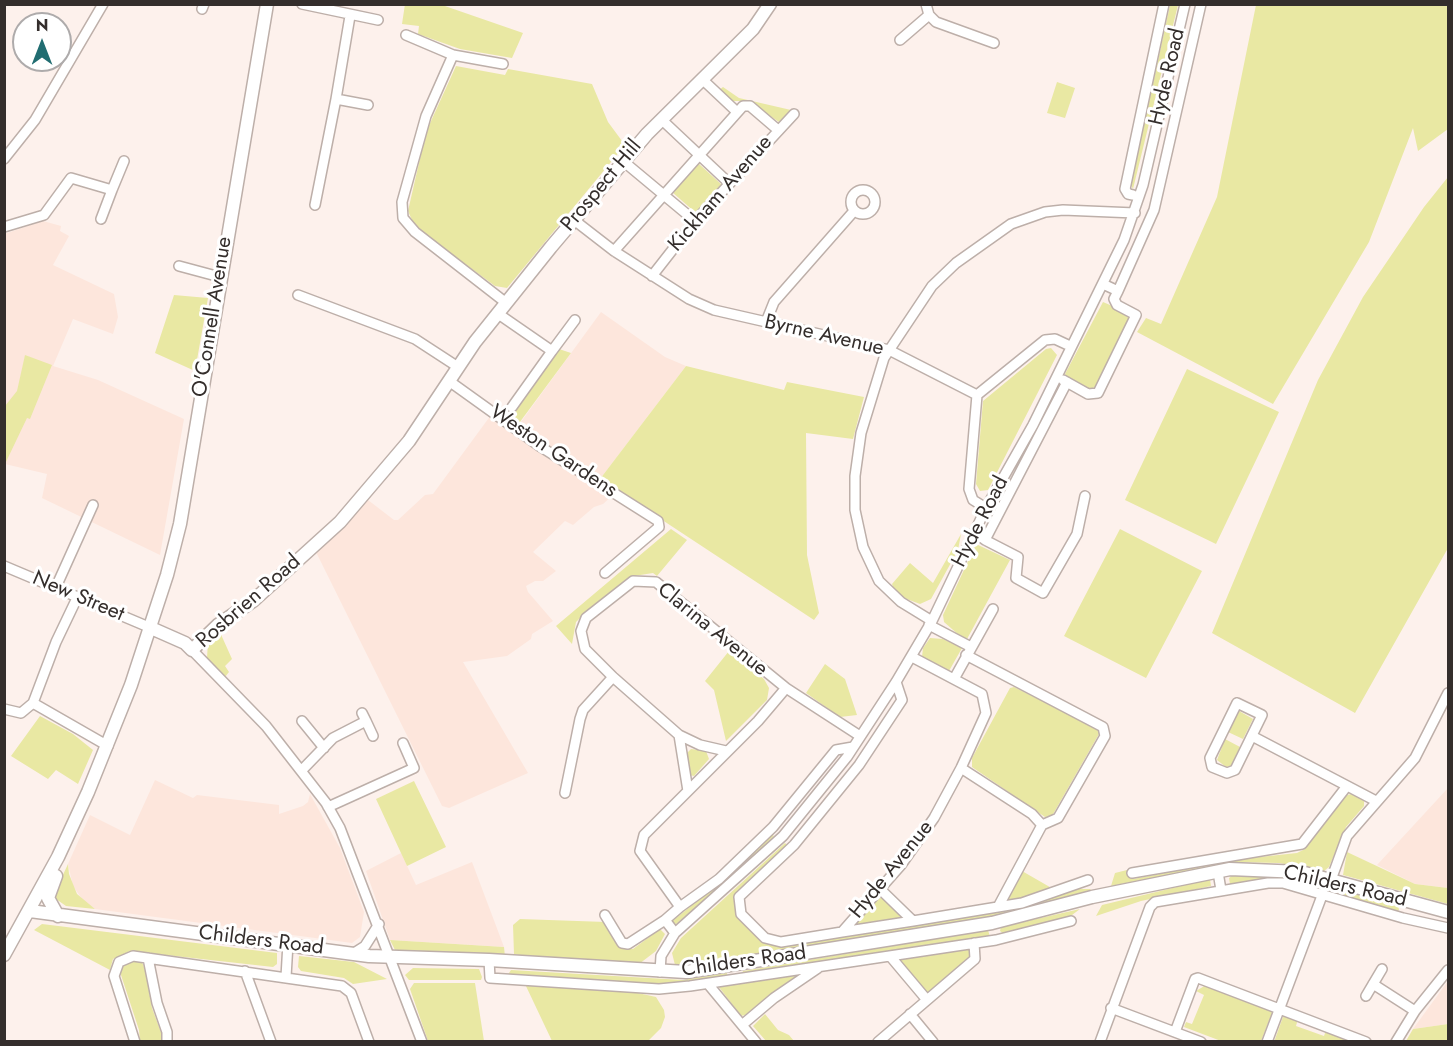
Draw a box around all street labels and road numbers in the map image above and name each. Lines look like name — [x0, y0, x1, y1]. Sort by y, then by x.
street label: Hyde Road — [1145, 26, 1191, 128]
street label: Kickham Avenue — [664, 131, 778, 257]
street label: Prospect Hill — [556, 135, 648, 237]
street label: O'Connell Avenue — [188, 235, 238, 399]
street label: Byrne Avenue — [762, 310, 886, 362]
street label: Weston Gardens — [485, 400, 621, 504]
street label: Hyde Road — [947, 472, 1015, 572]
street label: Rosbrien Road — [192, 550, 306, 654]
street label: New Street — [28, 566, 128, 628]
street label: Clarina Avenue — [652, 578, 772, 682]
street label: Hyde Avenue — [845, 816, 939, 924]
street label: Childers Road — [1281, 861, 1409, 913]
street label: Childers Road — [197, 921, 325, 961]
street label: Childers Road — [680, 941, 808, 983]

